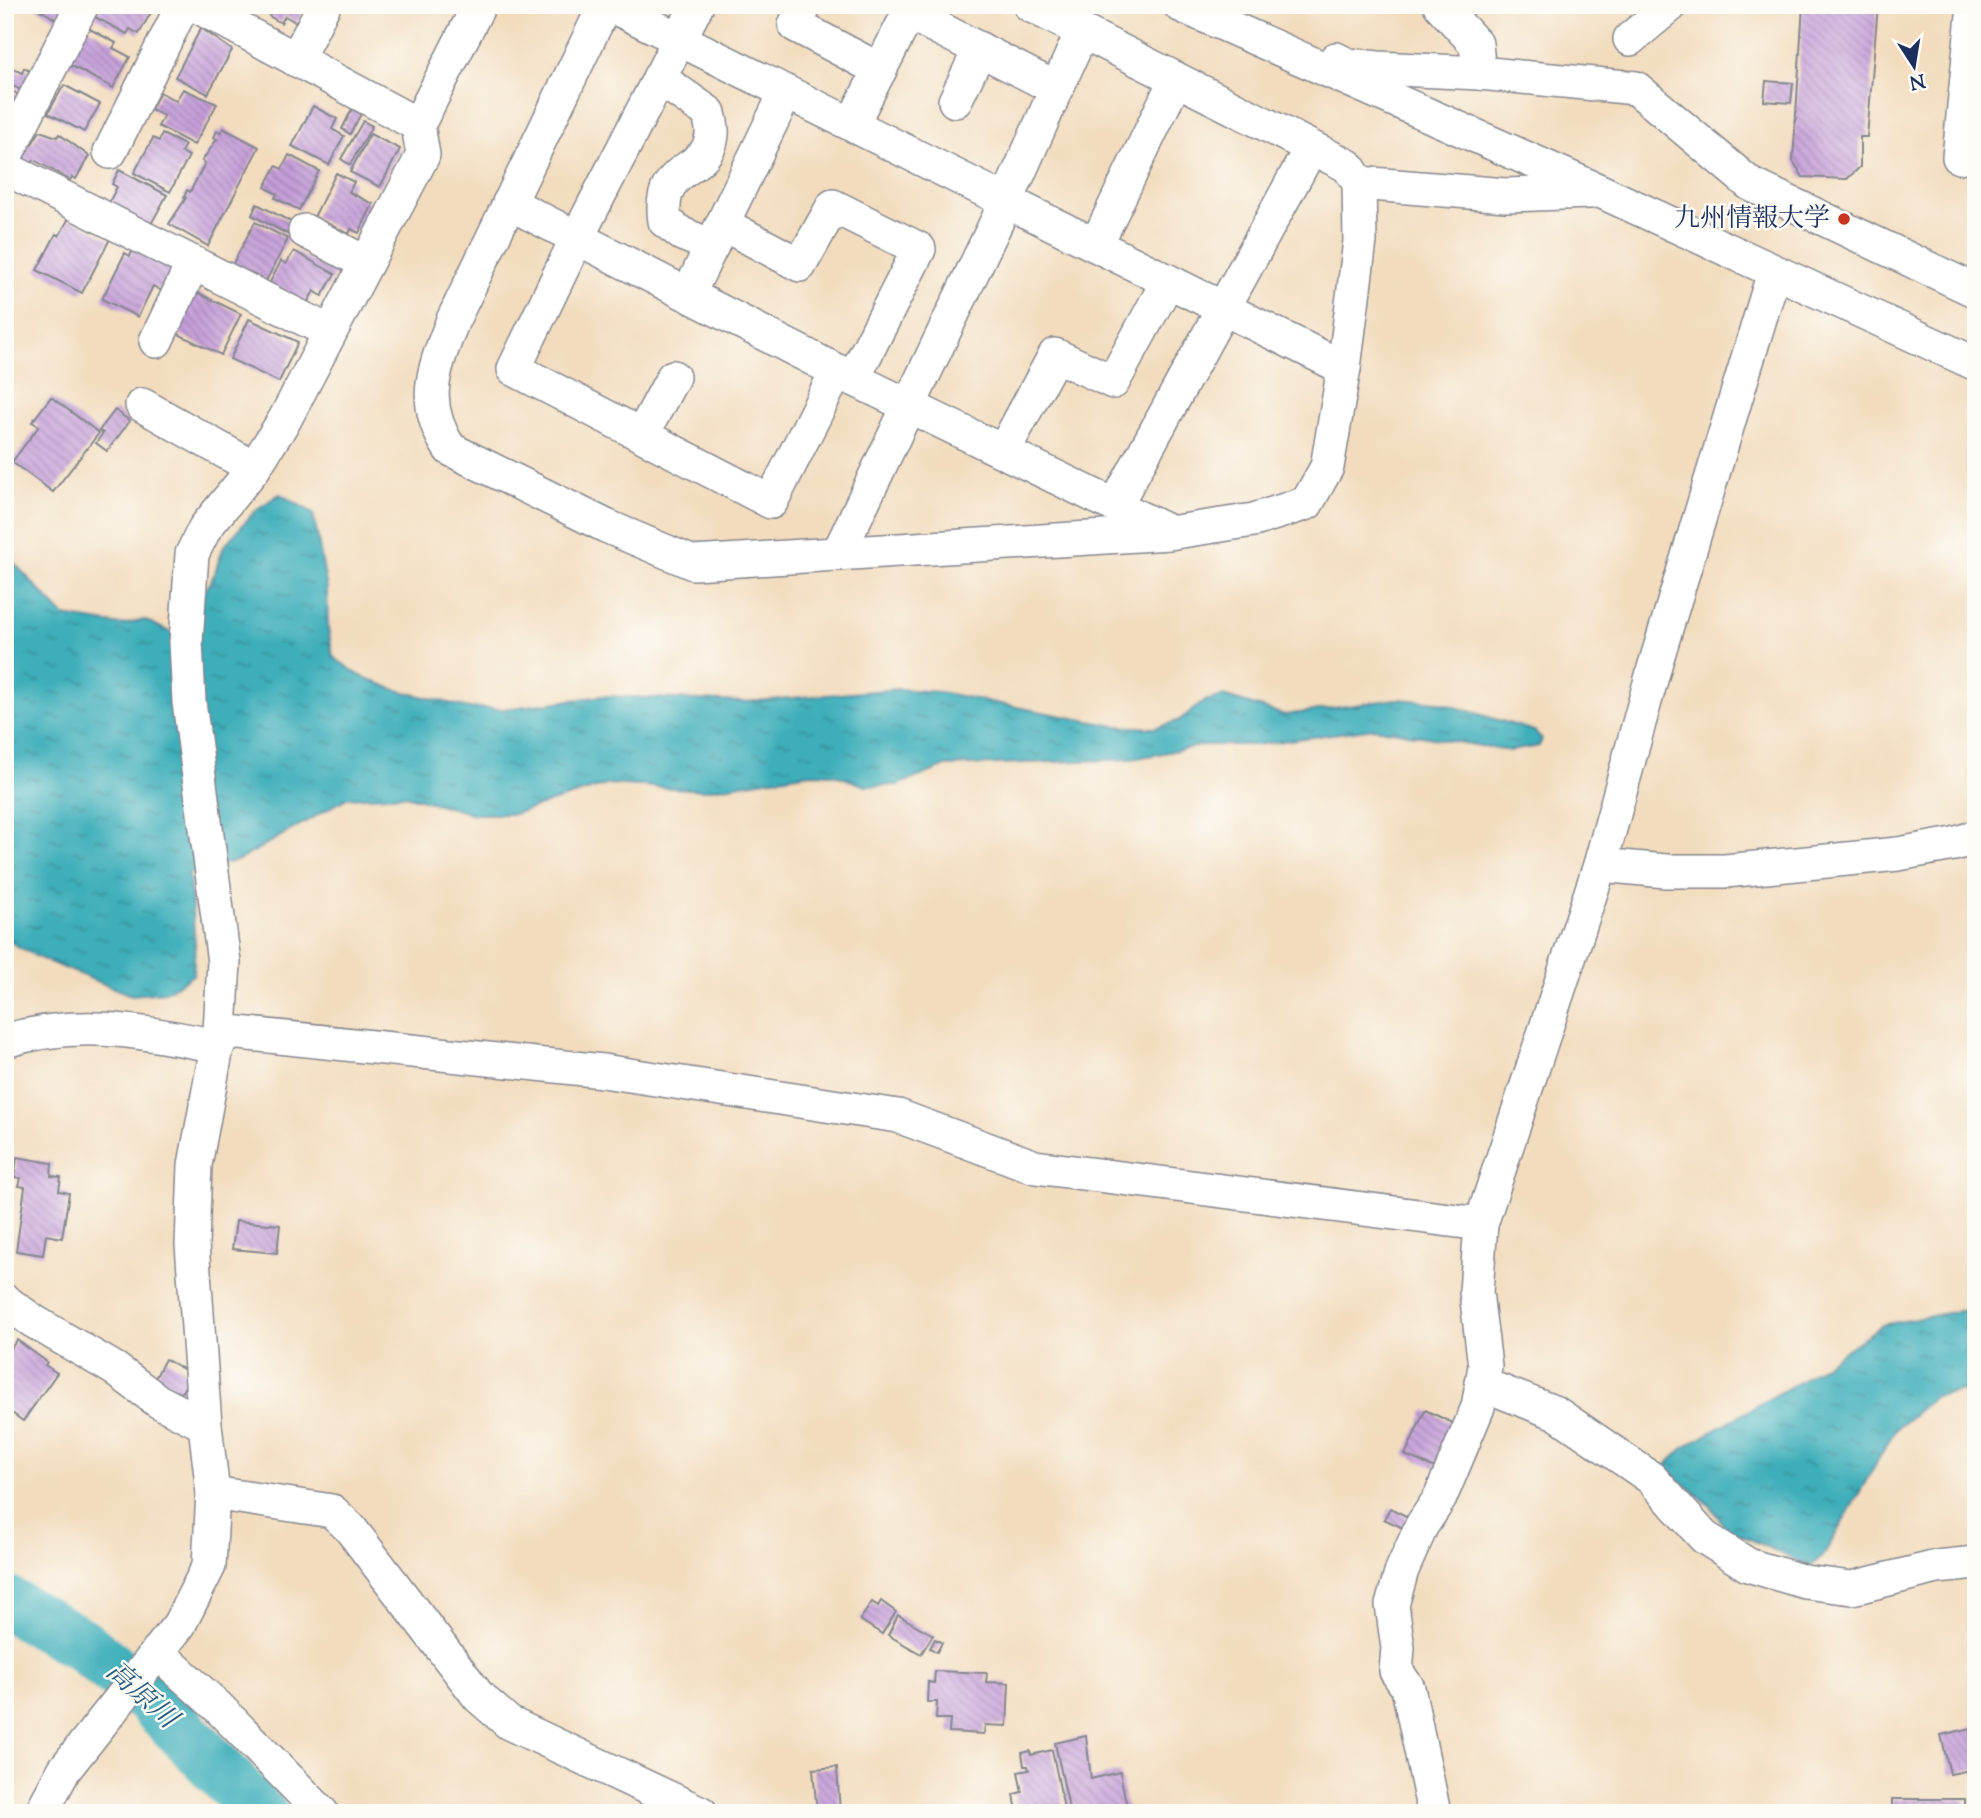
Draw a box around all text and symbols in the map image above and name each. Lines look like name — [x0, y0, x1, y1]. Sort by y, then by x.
north arrow — [1880, 32, 1950, 102]
text: N — [1907, 65, 1927, 95]
place label: 九州情報大学 — [1674, 201, 1830, 238]
marker: 九州情報大学 — [1836, 211, 1852, 227]
water label: 高原川 — [96, 1653, 188, 1741]

